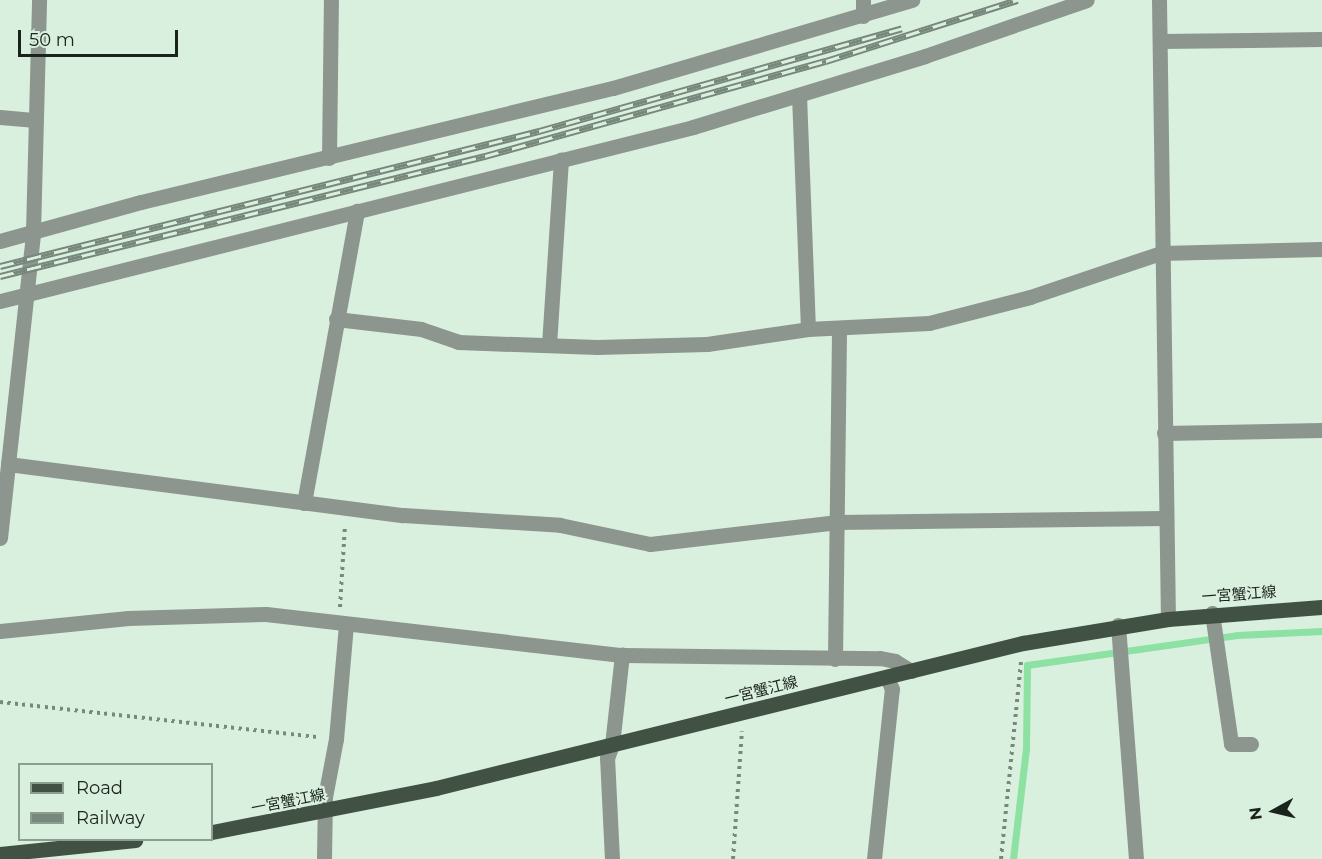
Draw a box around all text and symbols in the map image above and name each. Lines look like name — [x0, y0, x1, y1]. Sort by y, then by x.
scale bar — [21, 18, 182, 56]
text: 50 m — [29, 29, 75, 51]
street label: 一宮蟹江線 — [1201, 582, 1277, 606]
street label: 一宮蟹江線 — [722, 672, 800, 708]
legend — [18, 763, 213, 841]
text: Road — [76, 777, 123, 799]
north arrow — [1244, 781, 1304, 841]
street label: 一宮蟹江線 — [249, 785, 327, 817]
text: N — [1245, 806, 1266, 821]
text: Railway — [76, 807, 145, 829]

